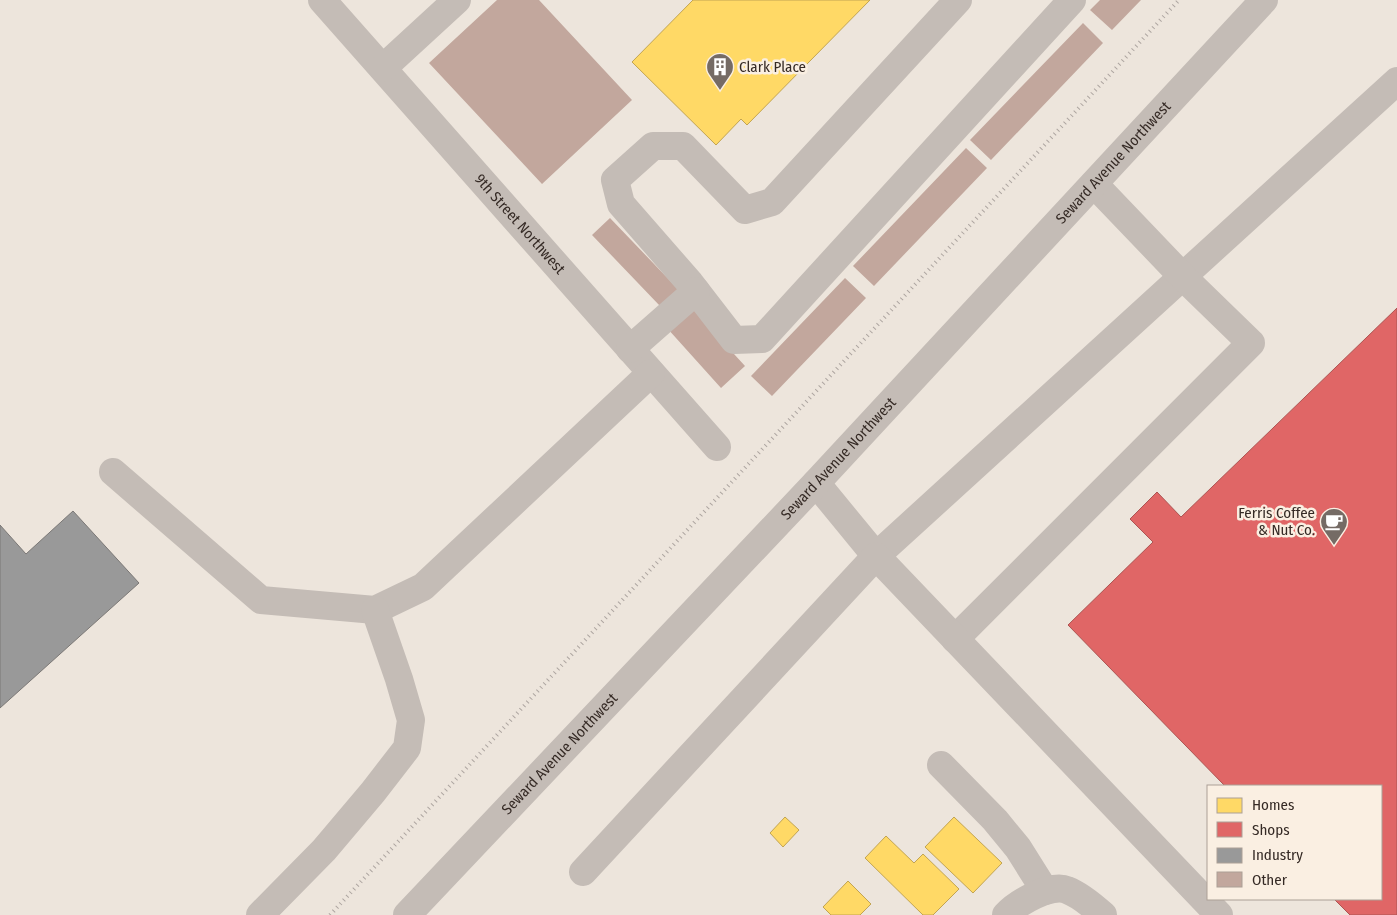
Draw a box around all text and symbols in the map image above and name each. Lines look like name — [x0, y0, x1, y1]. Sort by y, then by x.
building icon: Clark Place — [705, 52, 735, 91]
place label: Clark Place — [739, 58, 806, 76]
street label: Seward Avenue Northwest — [1052, 97, 1175, 228]
street label: 9th Street Northwest — [471, 170, 569, 278]
street label: Seward Avenue Northwest — [777, 394, 900, 523]
place label: Ferris Coffee & Nut Co. — [1238, 504, 1315, 539]
cafe icon: Ferris Coffee & Nut Co. — [1319, 507, 1349, 546]
street label: Seward Avenue Northwest — [498, 689, 621, 818]
legend — [1207, 785, 1382, 900]
text: Homes — [1252, 796, 1294, 814]
text: Shops — [1252, 821, 1290, 839]
text: Industry — [1252, 846, 1303, 864]
text: Other — [1252, 871, 1288, 889]

